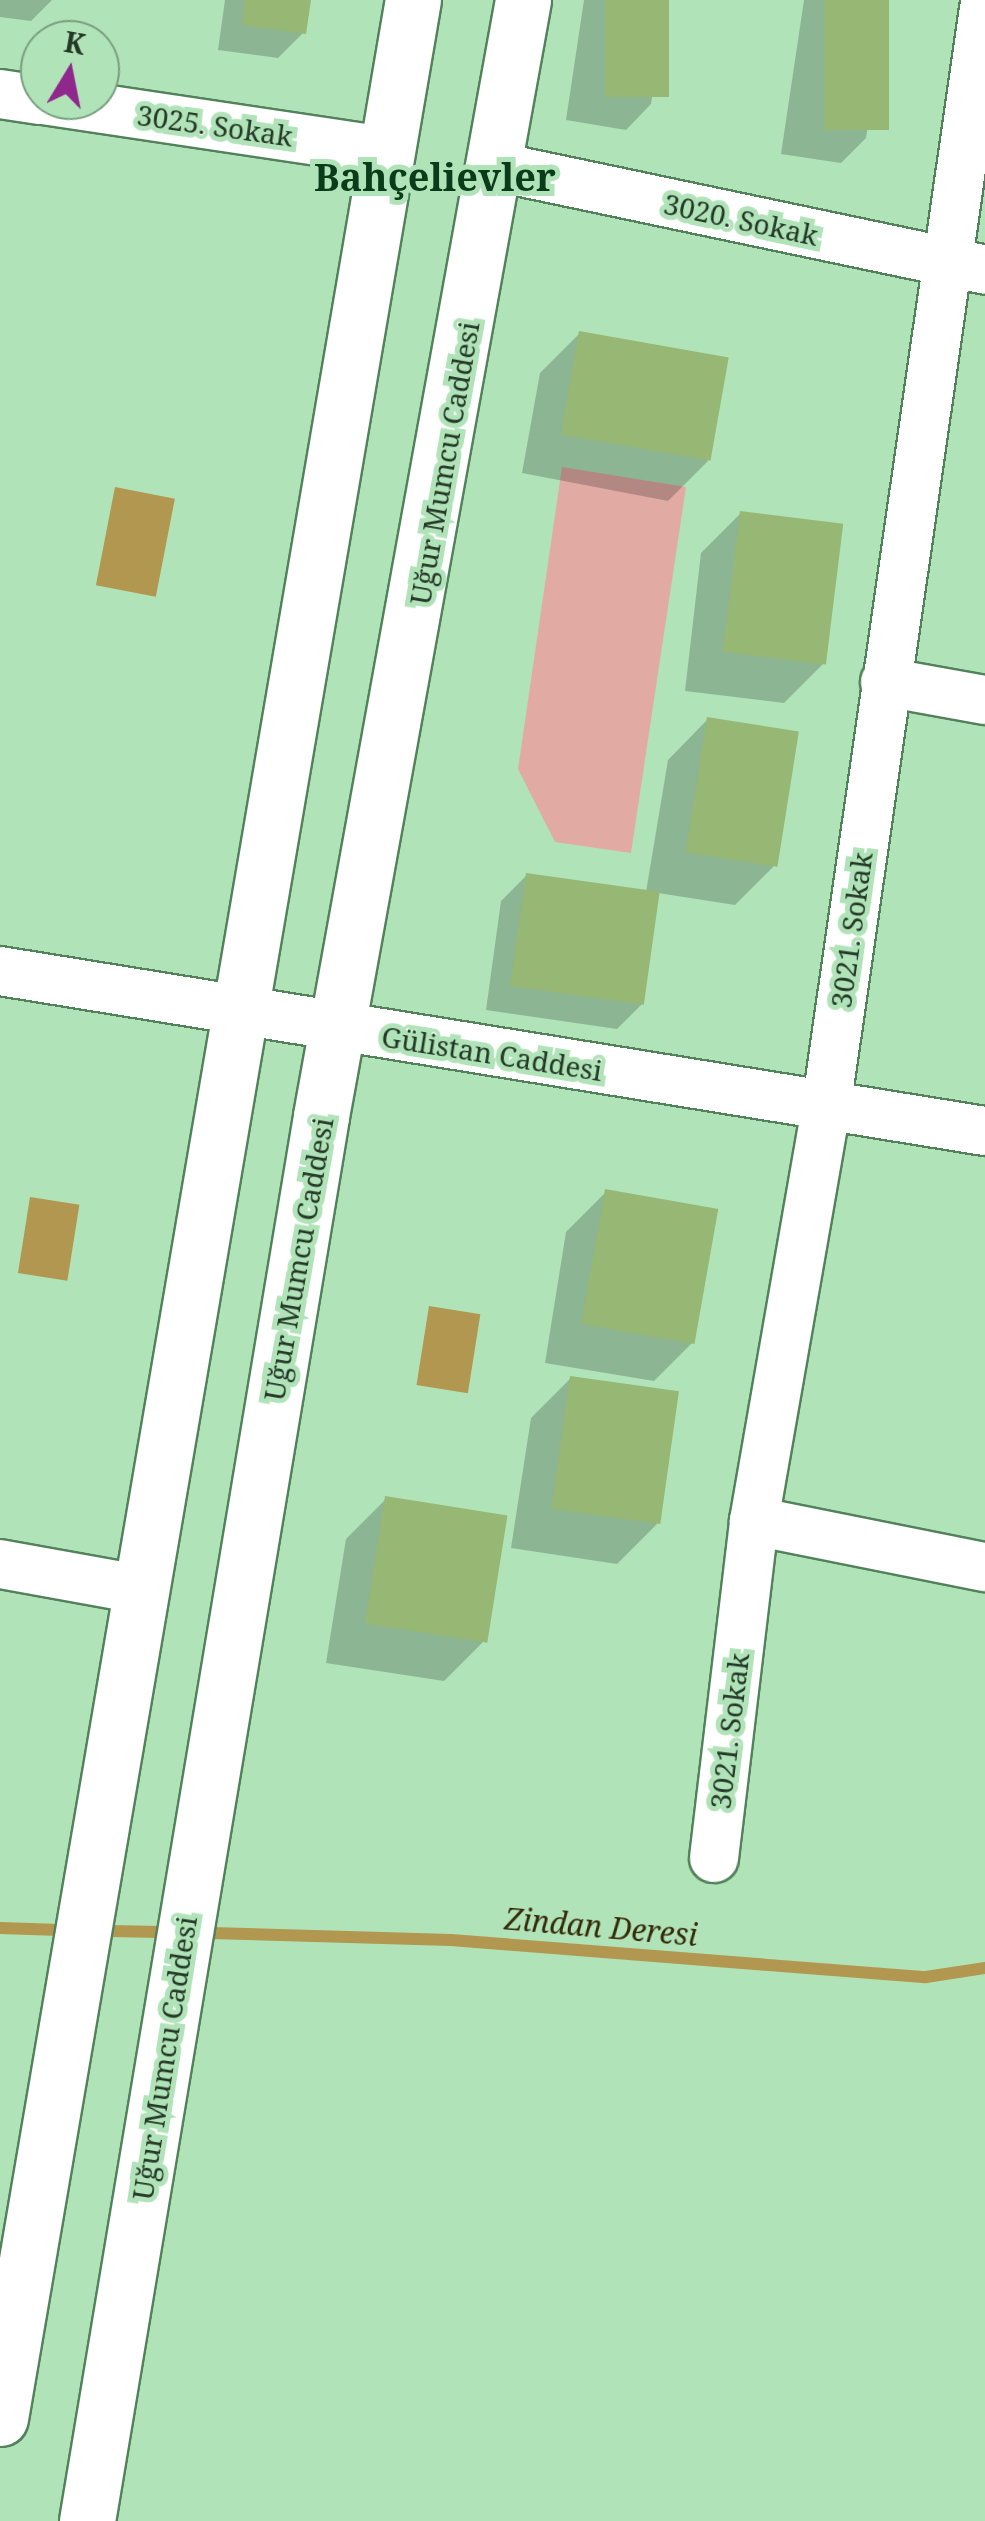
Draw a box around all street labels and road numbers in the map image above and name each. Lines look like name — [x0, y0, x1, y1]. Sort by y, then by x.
street label: 3025. Sokak — [135, 97, 295, 153]
street label: 3020. Sokak — [661, 186, 821, 252]
street label: Uğur Mumcu Caddesi — [403, 319, 485, 607]
street label: 3021. Sokak — [823, 850, 879, 1010]
street label: Gülistan Caddesi — [379, 1019, 605, 1087]
street label: Uğur Mumcu Caddesi — [257, 1115, 339, 1403]
street label: 3021. Sokak — [703, 1651, 755, 1811]
street label: Uğur Mumcu Caddesi — [125, 1914, 203, 2202]

